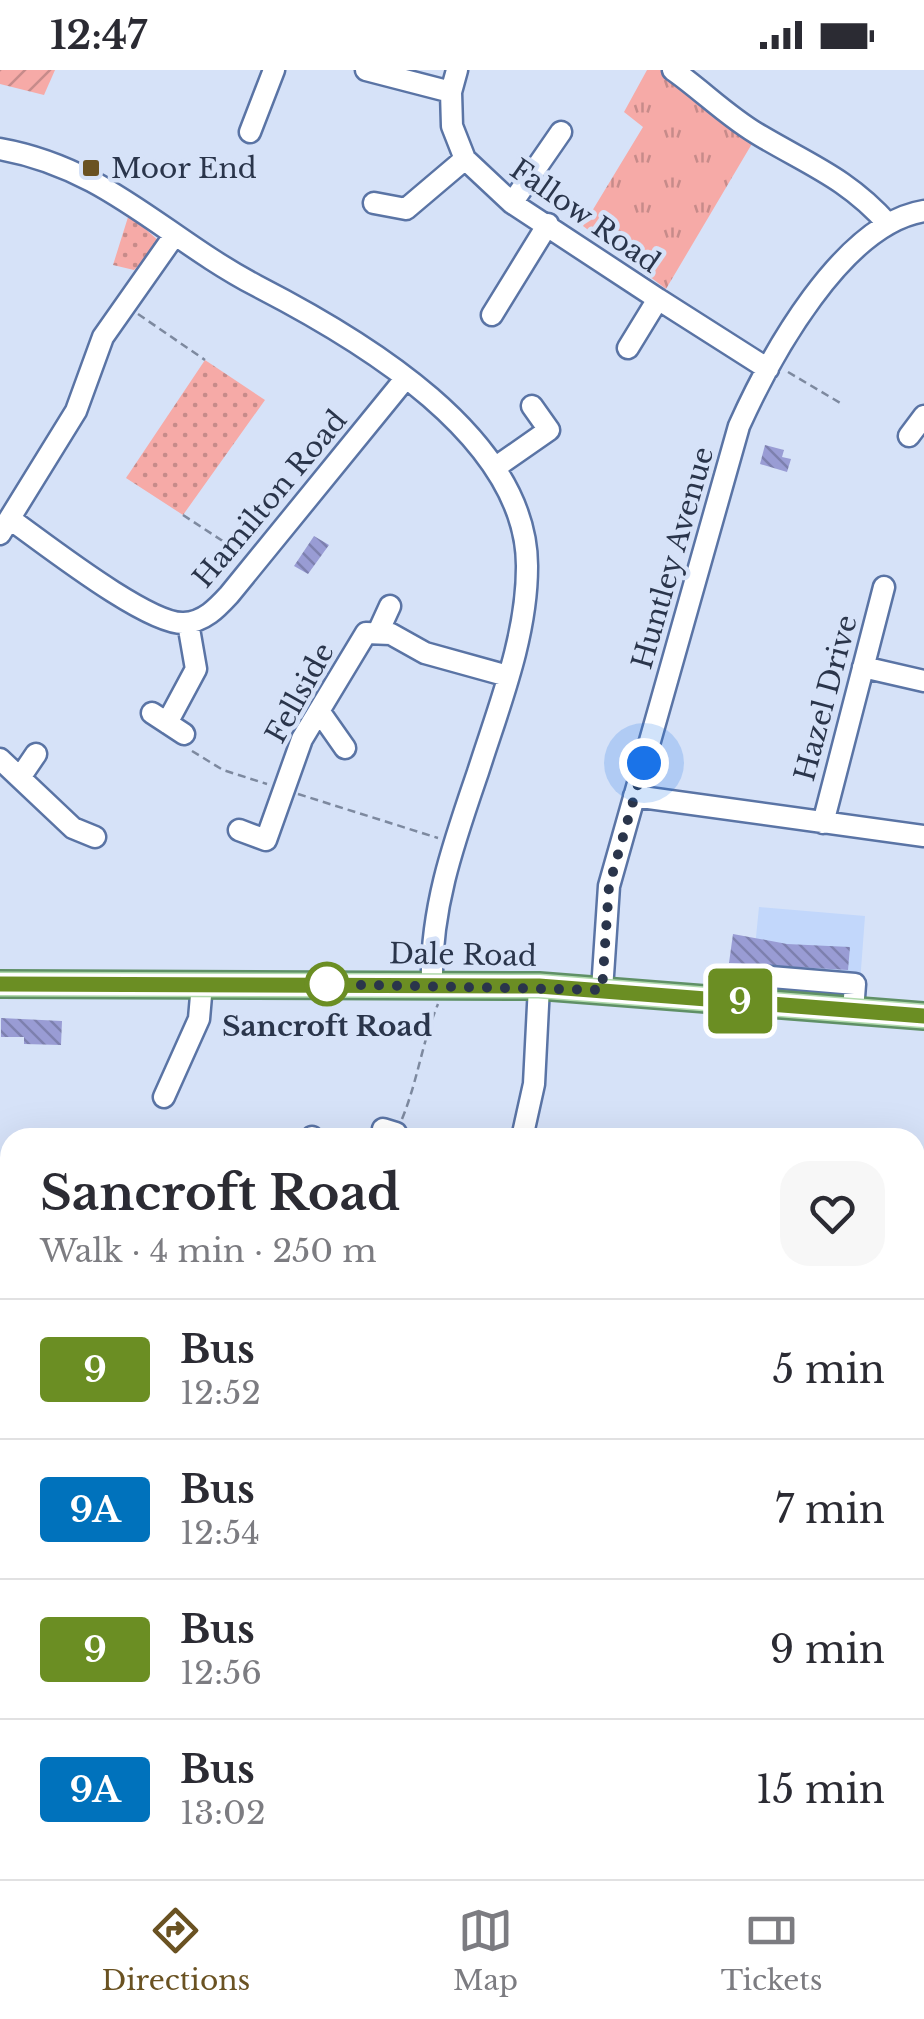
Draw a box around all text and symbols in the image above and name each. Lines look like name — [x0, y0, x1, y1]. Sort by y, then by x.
text: 12:47 — [50, 12, 147, 59]
place label: Moor End — [111, 151, 257, 186]
street label: Fallow Road — [503, 152, 667, 281]
marker: Moor End — [80, 157, 102, 179]
street label: Hamilton Road — [186, 403, 354, 595]
street label: Huntley Avenue — [625, 443, 721, 673]
street label: Hazel Drive — [787, 611, 865, 785]
street label: Fellside — [258, 637, 342, 749]
your location — [619, 738, 669, 788]
street label: Dale Road — [389, 936, 537, 974]
marker: Sancroft Road — [306, 963, 348, 1005]
line badge: 9 — [708, 968, 772, 1034]
text: 9 — [728, 980, 752, 1023]
place label: Sancroft Road — [222, 1009, 432, 1044]
button: heart — [780, 1161, 885, 1266]
text: Sancroft Road — [40, 1163, 400, 1223]
text: Walk · 4 min · 250 m — [40, 1231, 377, 1271]
text: Bus — [180, 1326, 255, 1373]
text: 5 min — [773, 1346, 885, 1393]
text: 9 — [83, 1348, 107, 1391]
text: 12:52 — [180, 1373, 261, 1413]
text: Bus — [180, 1466, 255, 1513]
text: 7 min — [775, 1486, 885, 1533]
text: 9A — [69, 1488, 121, 1531]
text: 12:54 — [180, 1513, 260, 1553]
text: Bus — [180, 1606, 255, 1653]
text: 9 min — [770, 1626, 885, 1673]
text: 9 — [83, 1628, 107, 1671]
text: 12:56 — [180, 1653, 262, 1693]
text: Bus — [180, 1746, 255, 1793]
text: 15 min — [756, 1766, 885, 1813]
text: 9A — [69, 1768, 121, 1811]
text: 13:02 — [180, 1793, 266, 1833]
tab: Directions — [101, 1903, 250, 1998]
tab: Map — [453, 1903, 518, 1998]
tab: Tickets — [721, 1903, 823, 1998]

